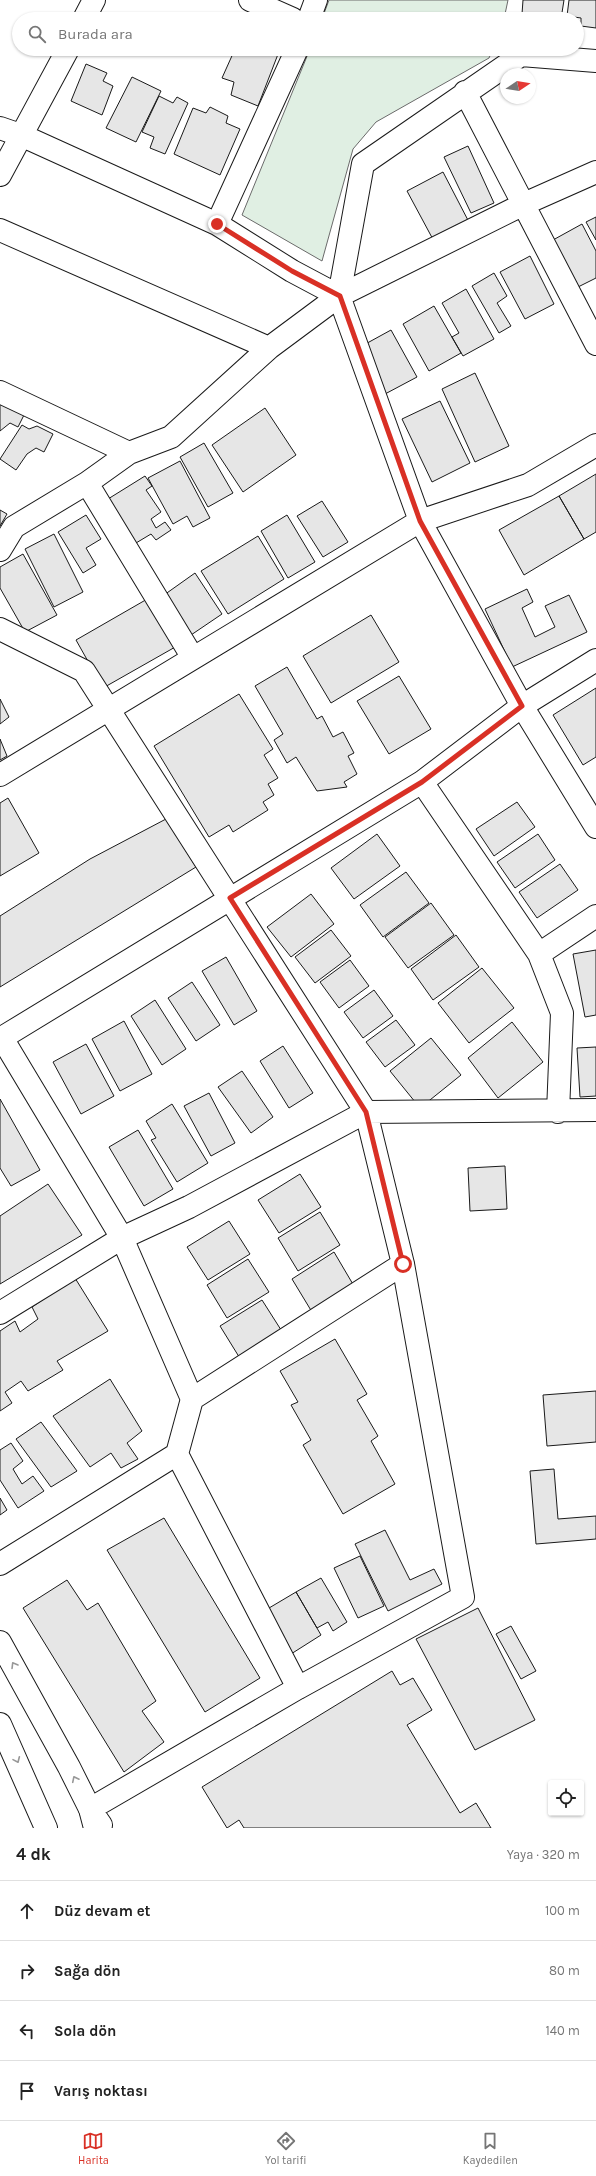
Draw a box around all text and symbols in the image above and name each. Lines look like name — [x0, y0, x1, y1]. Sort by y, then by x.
search box — [12, 12, 584, 56]
icon: search — [26, 23, 48, 45]
text: Burada ara — [58, 25, 133, 43]
north arrow — [500, 68, 536, 104]
route end — [208, 215, 226, 233]
route start — [394, 1255, 412, 1273]
one-way arrow — [11, 1662, 18, 1669]
one-way arrow — [12, 1755, 20, 1763]
one-way arrow — [72, 1776, 80, 1783]
map controls — [548, 1780, 584, 1816]
button: locate — [548, 1780, 584, 1816]
text: 4 dk — [16, 1844, 51, 1864]
text: Yaya · 320 m — [507, 1847, 580, 1862]
icon: ahead — [16, 1900, 38, 1922]
text: Düz devam et — [54, 1902, 151, 1920]
text: 100 m — [545, 1903, 580, 1918]
icon: right — [16, 1960, 38, 1982]
text: Sağa dön — [54, 1962, 121, 1980]
text: 80 m — [549, 1963, 580, 1978]
icon: left — [16, 2020, 38, 2042]
text: Sola dön — [54, 2022, 116, 2040]
text: 140 m — [545, 2023, 580, 2038]
icon: arrive — [16, 2080, 38, 2102]
text: Varış noktası — [54, 2082, 148, 2100]
tab: Harita — [78, 2130, 109, 2167]
tab: Yol tarifi — [265, 2130, 307, 2167]
tab: Kaydedilen — [463, 2130, 518, 2167]

